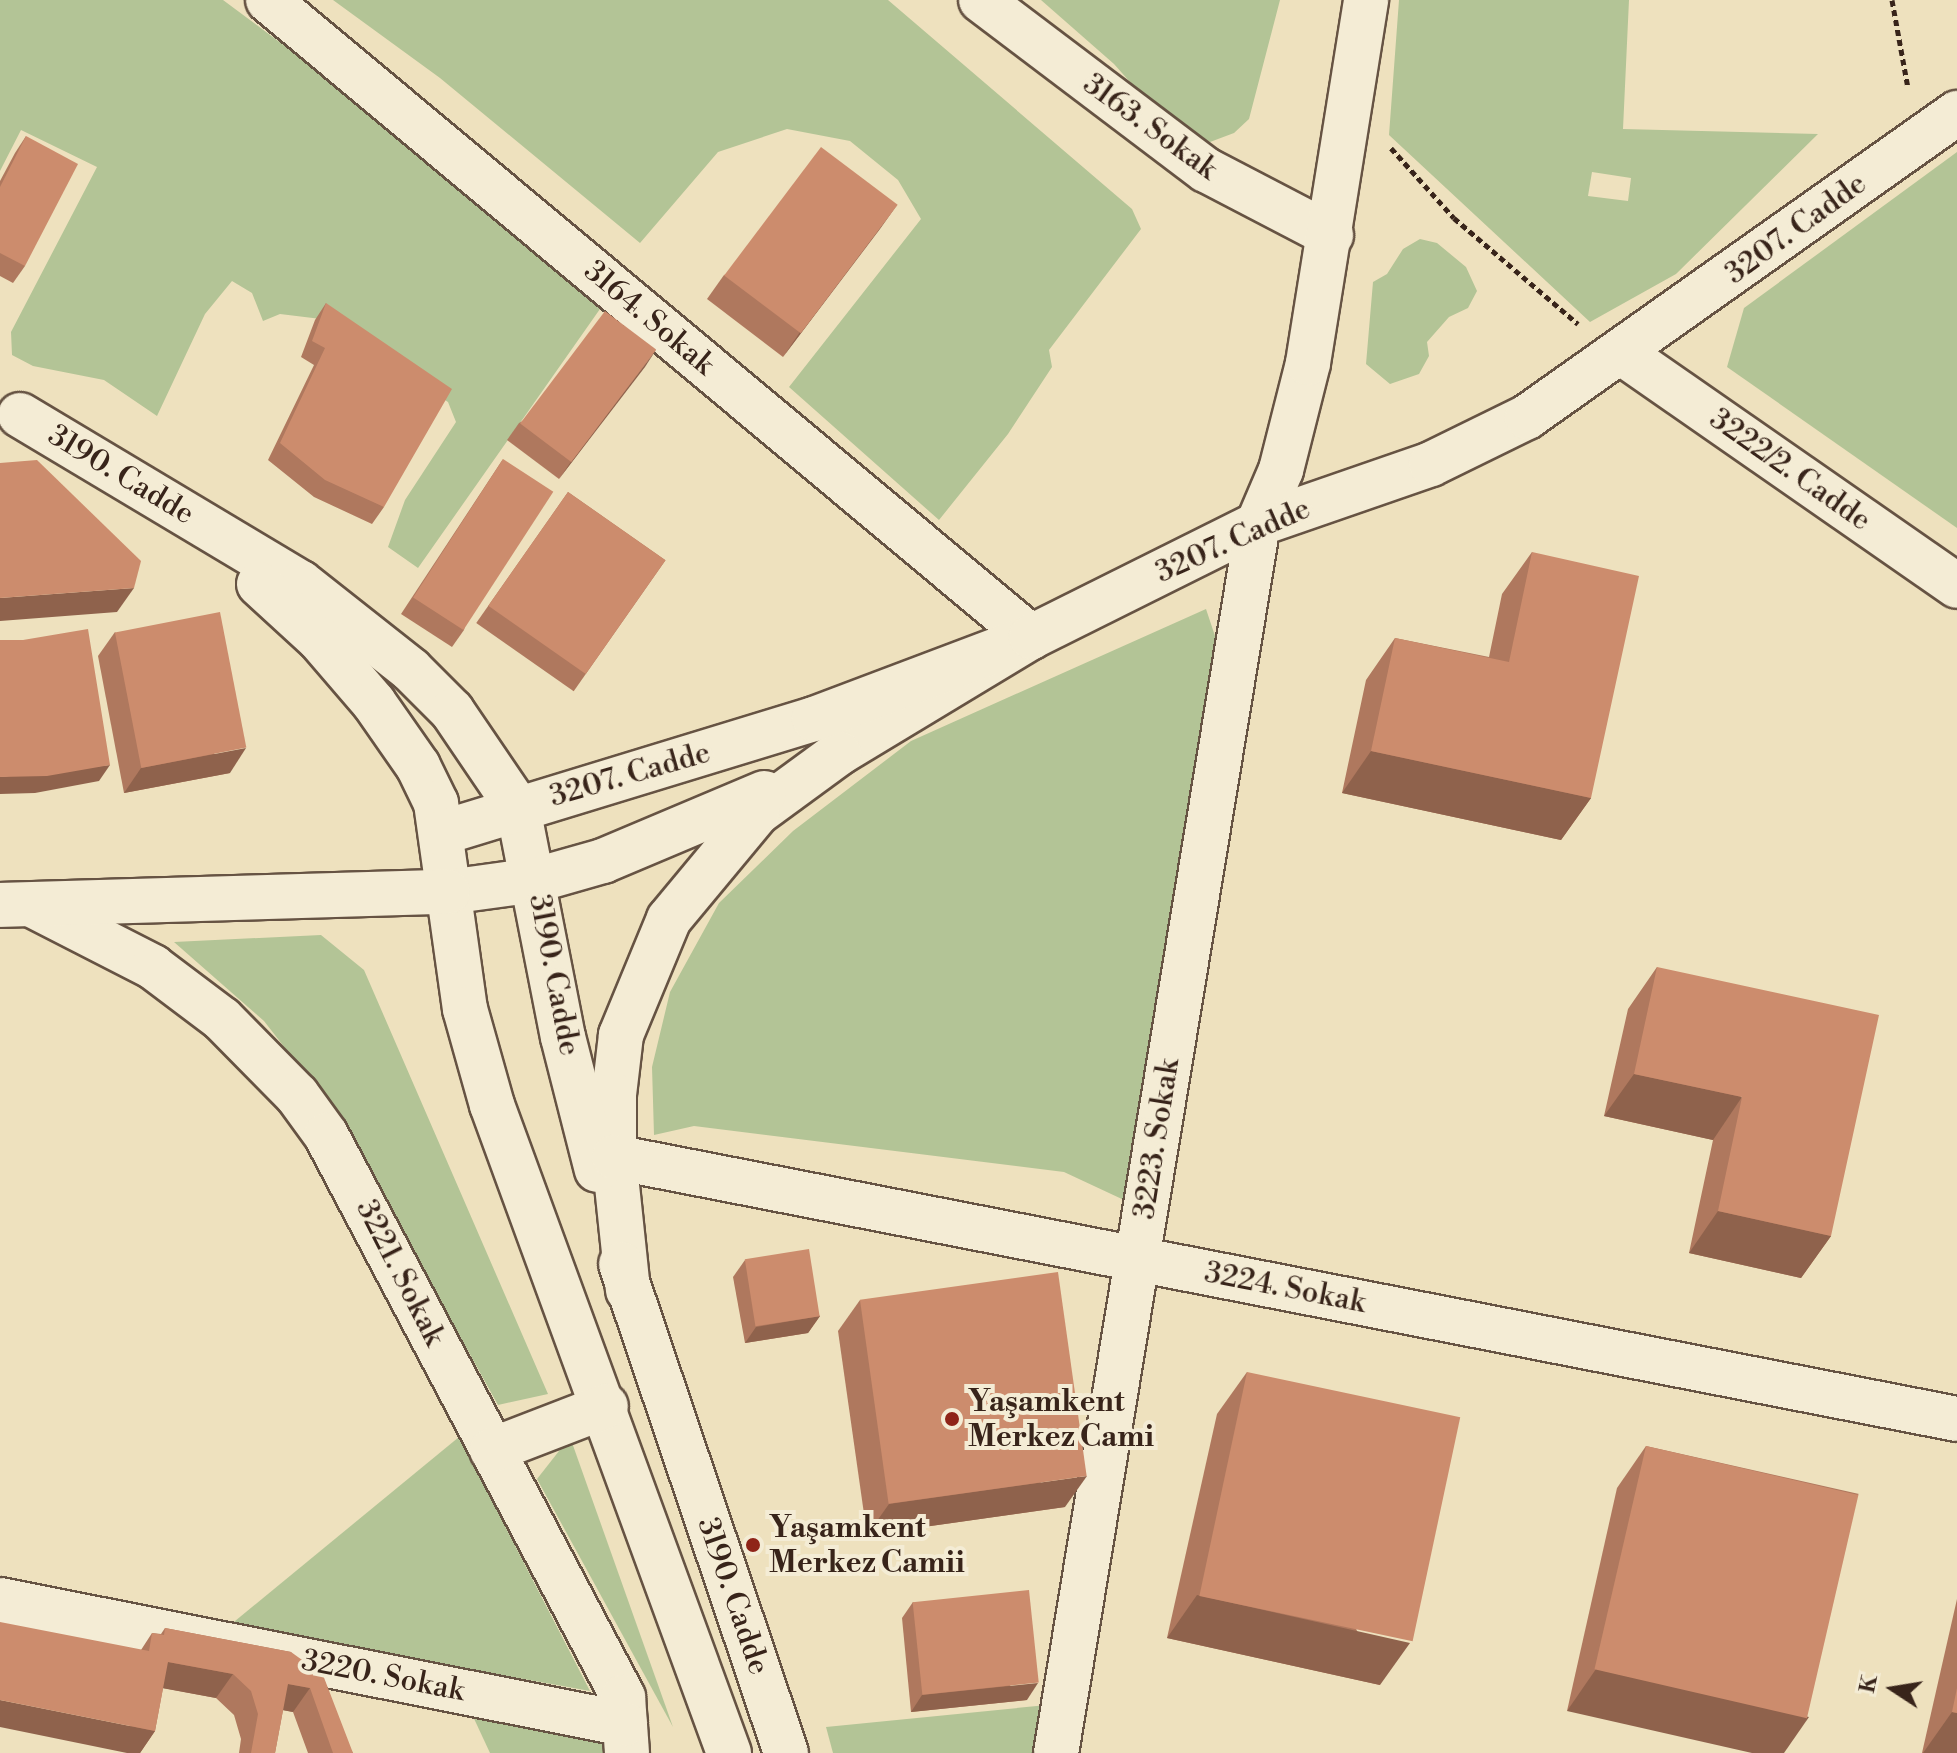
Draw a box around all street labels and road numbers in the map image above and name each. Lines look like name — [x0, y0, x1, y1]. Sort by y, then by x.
street label: 3163. Sokak — [1076, 66, 1224, 188]
street label: 3207. Cadde — [1718, 166, 1874, 292]
street label: 3164. Sokak — [577, 253, 721, 383]
street label: 3222/2. Cadde — [1702, 401, 1878, 539]
street label: 3190. Cadde — [42, 417, 200, 533]
street label: 3207. Cadde — [1150, 491, 1316, 591]
street label: 3207. Cadde — [546, 735, 714, 815]
street label: 3190. Cadde — [521, 891, 587, 1059]
street label: 3223. Sokak — [1127, 1056, 1187, 1222]
street label: 3221. Sokak — [348, 1194, 452, 1352]
street label: 3224. Sokak — [1201, 1255, 1369, 1321]
street label: 3190. Cadde — [689, 1513, 777, 1679]
street label: 3220. Sokak — [299, 1643, 467, 1709]

